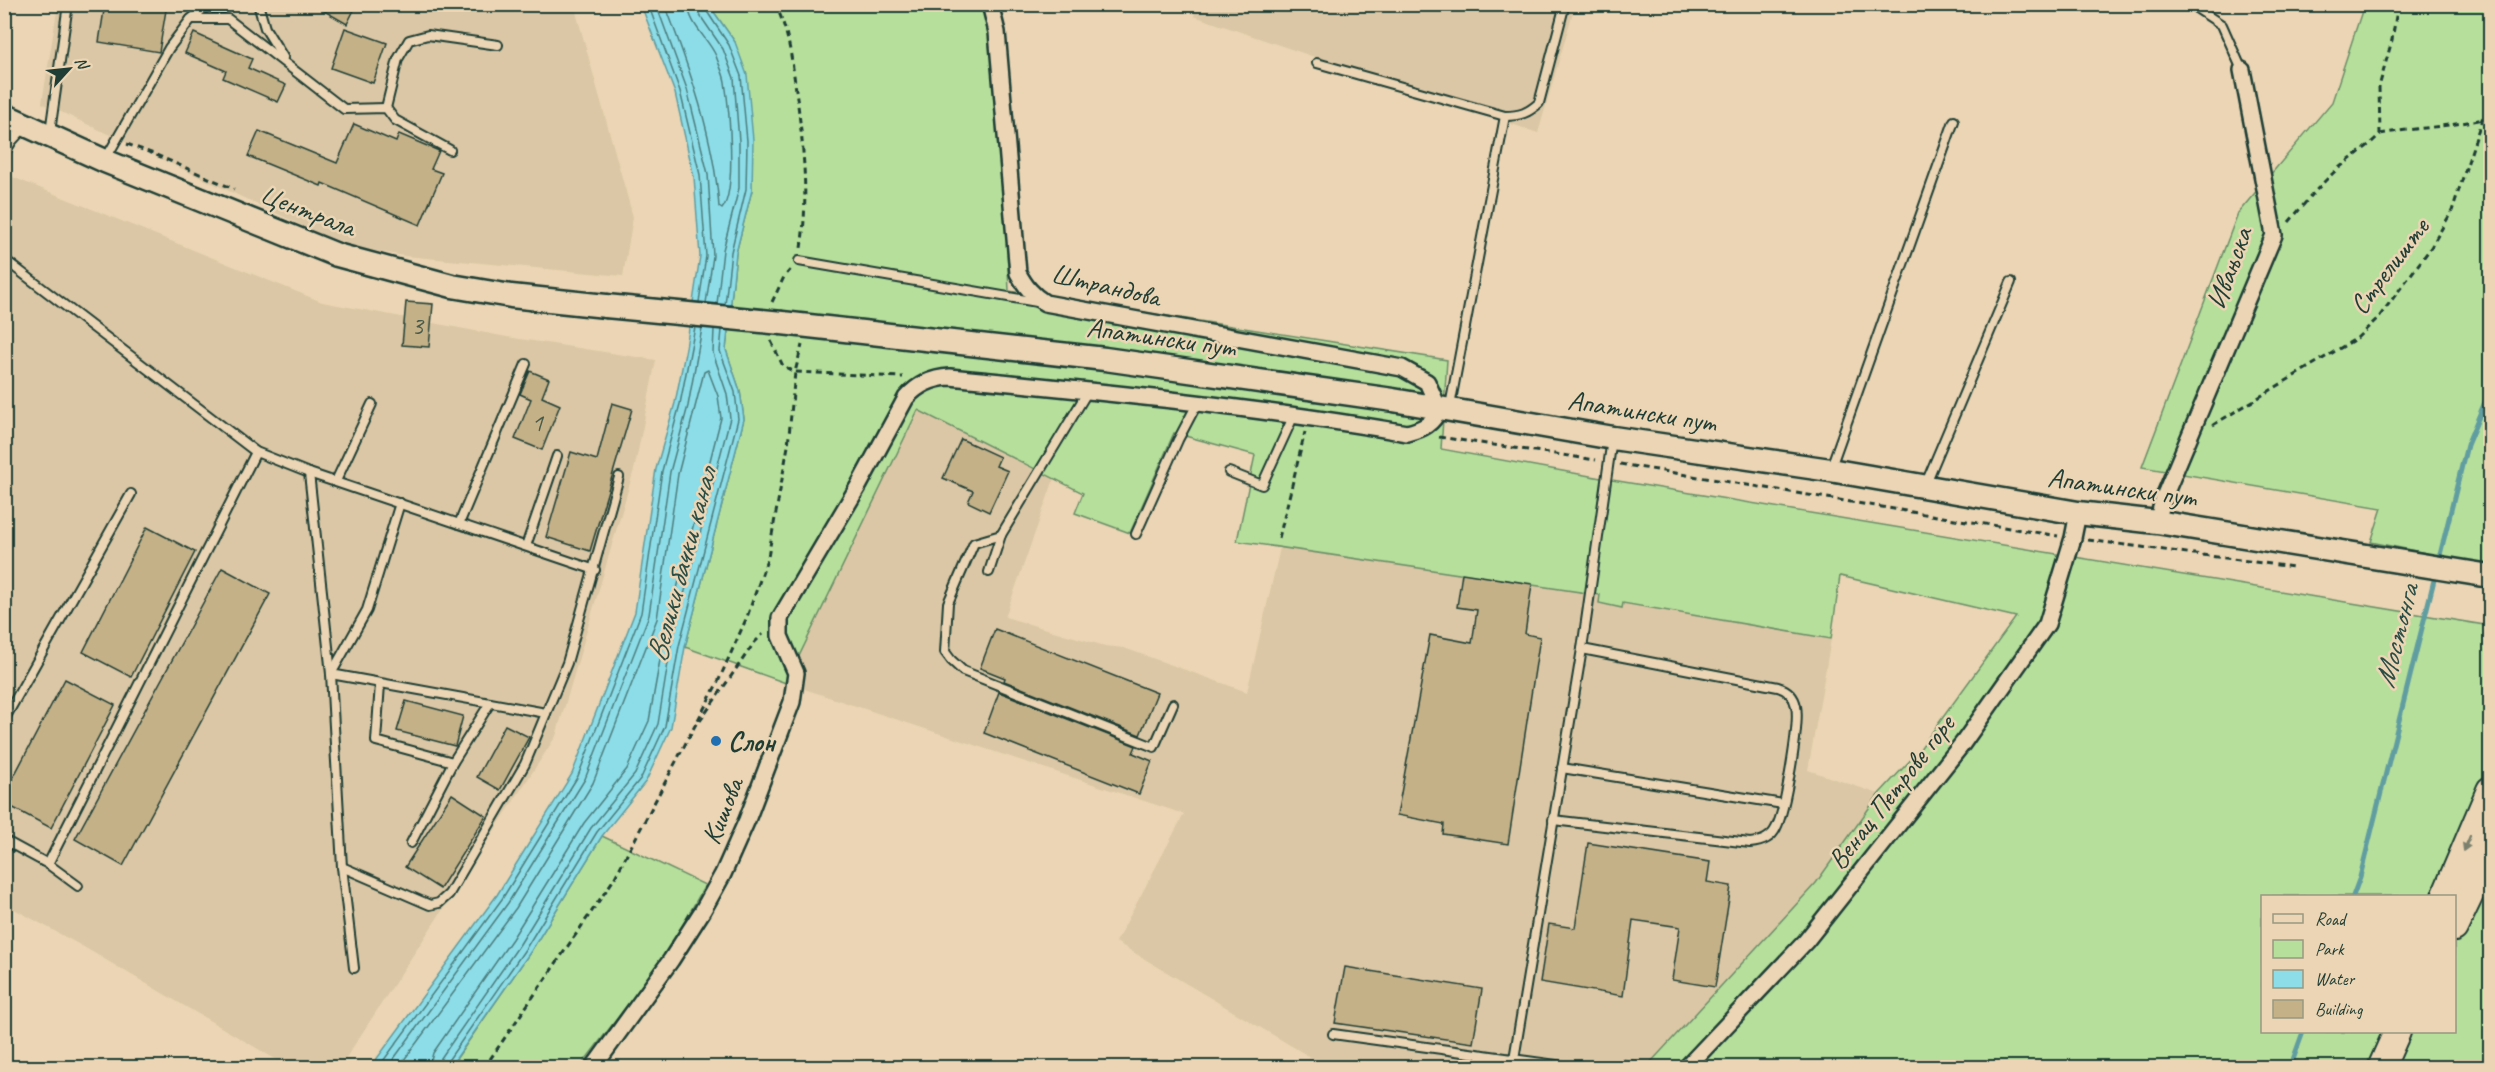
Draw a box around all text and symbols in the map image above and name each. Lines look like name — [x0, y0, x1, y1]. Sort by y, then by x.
north arrow — [39, 39, 99, 99]
text: N — [70, 54, 94, 74]
street label: Централа — [255, 176, 363, 245]
street label: Стрелиште — [2341, 209, 2438, 321]
street label: Ивањска — [2198, 221, 2260, 313]
street label: Штрандова — [1048, 256, 1166, 315]
house number: 3 — [411, 309, 425, 342]
street label: Апатински пут — [1085, 309, 1239, 365]
street label: Апатински пут — [1566, 382, 1720, 440]
house number: 1 — [531, 406, 544, 439]
street label: Апатински пут — [2046, 459, 2200, 515]
water label: Велики бачки канал — [637, 460, 726, 666]
water label: Мостонга — [2365, 577, 2428, 691]
street label: Венац Петрове горе — [1820, 706, 1963, 876]
place label: Слон — [728, 724, 777, 759]
marker: Слон — [709, 734, 723, 748]
street label: Кишова — [693, 770, 752, 849]
one-way arrow — [2463, 835, 2472, 852]
legend — [2261, 895, 2456, 1033]
text: Road — [2315, 908, 2348, 930]
text: Park — [2315, 938, 2345, 960]
text: Water — [2315, 968, 2356, 990]
text: Building — [2315, 998, 2364, 1020]

